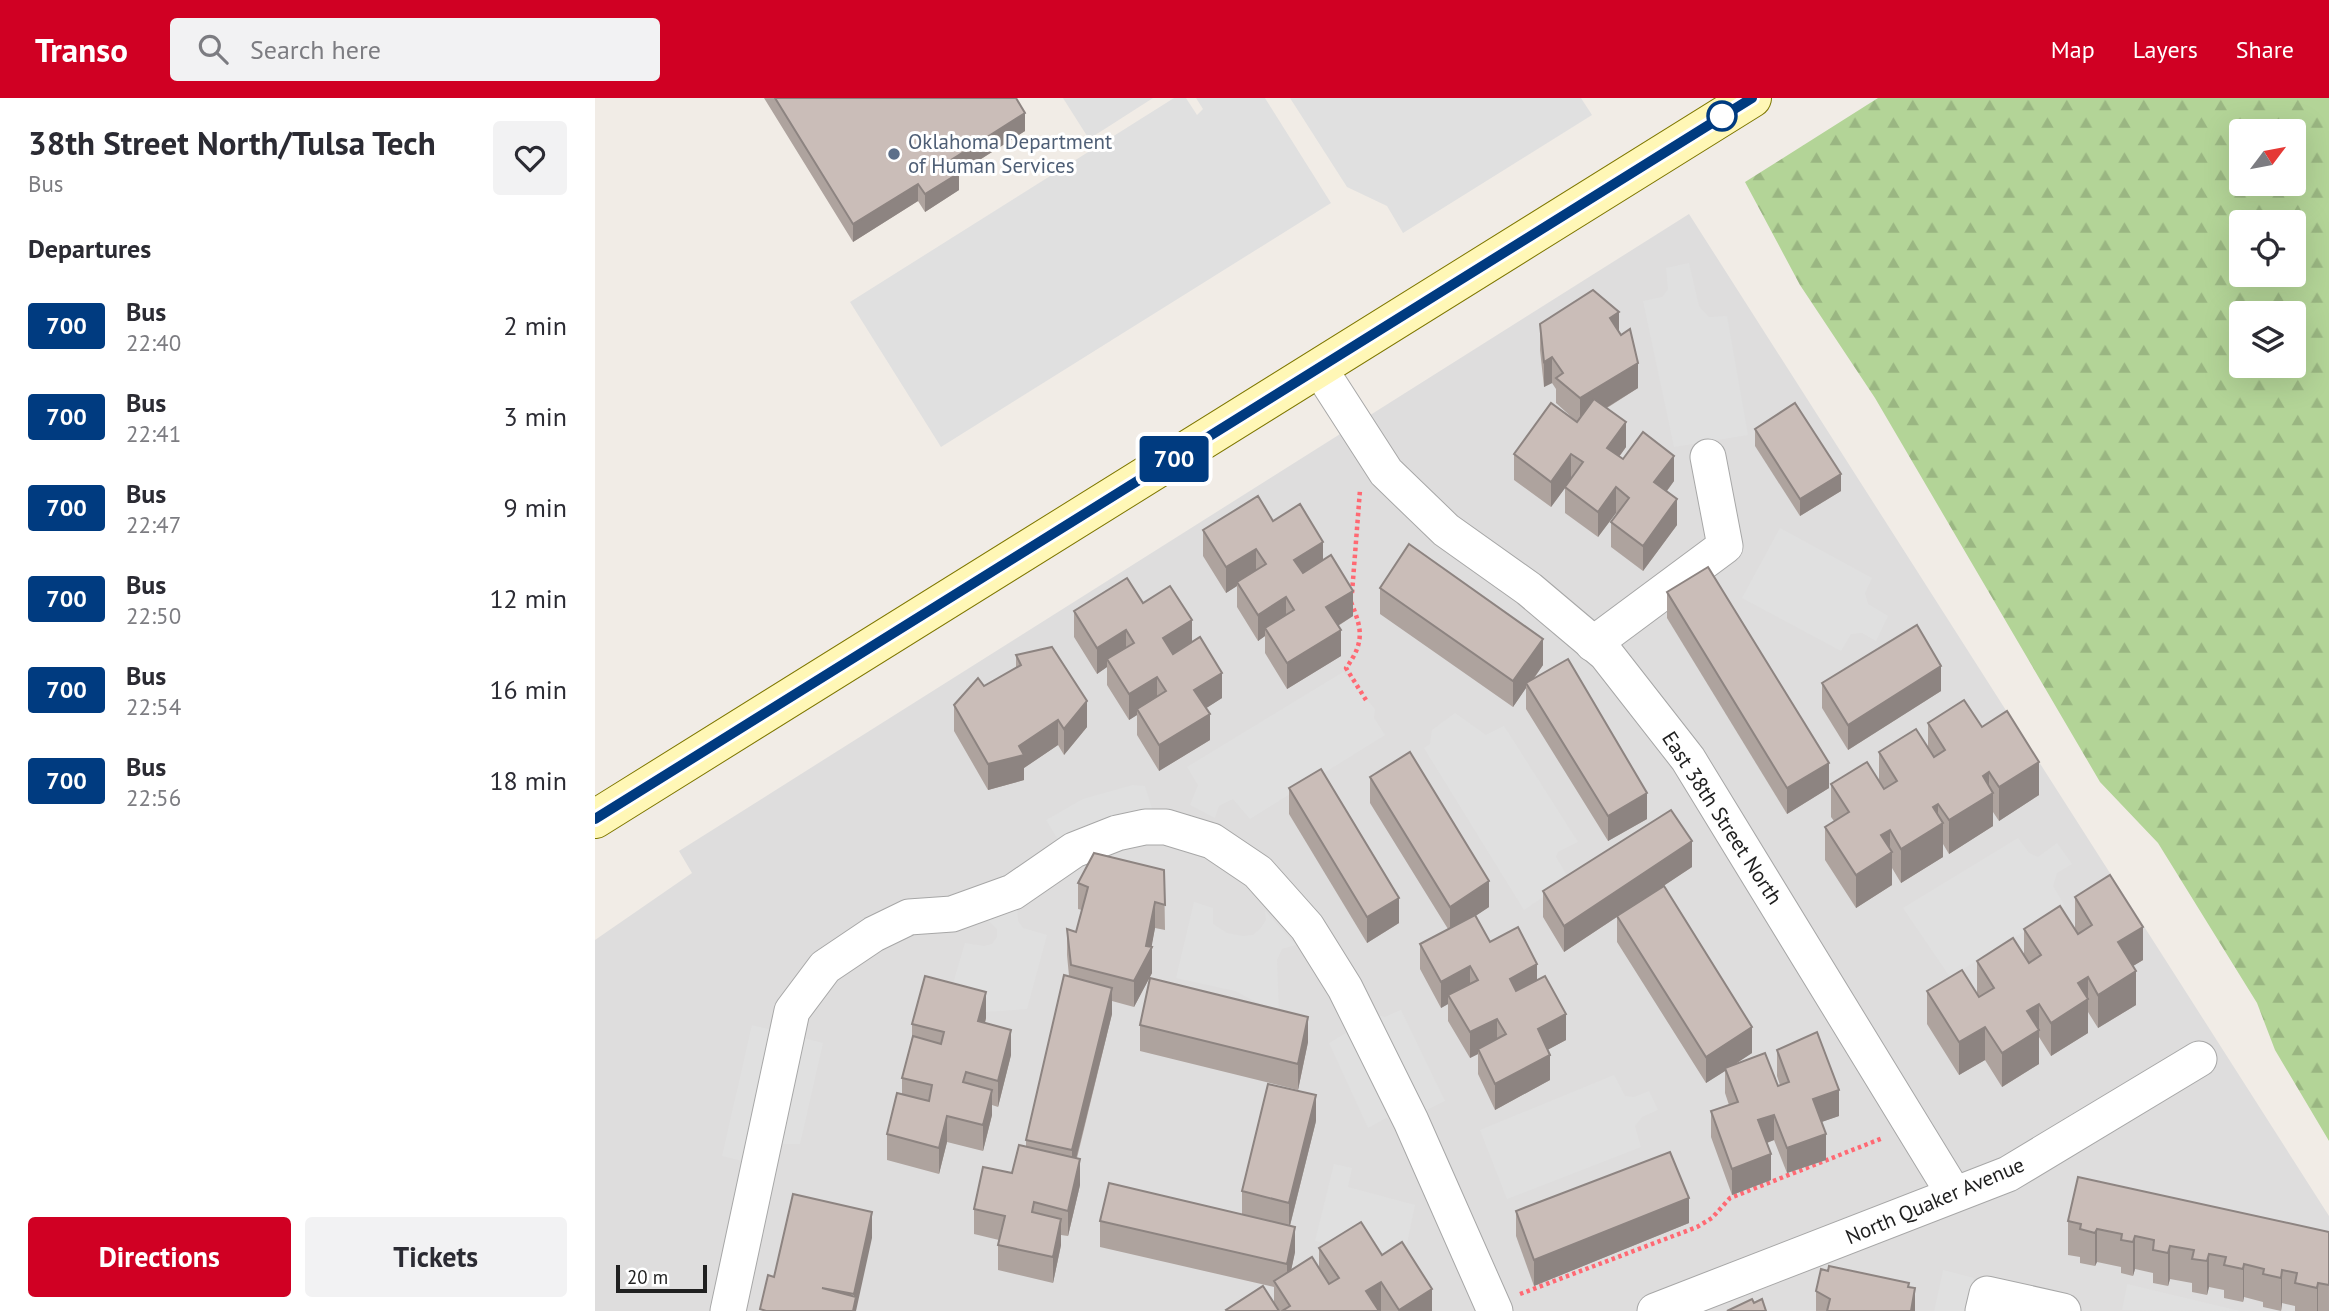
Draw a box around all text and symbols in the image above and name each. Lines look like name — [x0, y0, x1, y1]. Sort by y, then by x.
search box — [170, 18, 660, 81]
text: Transo — [35, 28, 128, 71]
icon: search — [194, 30, 232, 68]
text: Search here — [250, 33, 381, 66]
text: Map — [2051, 34, 2095, 65]
text: Layers — [2133, 34, 2198, 65]
text: Share — [2236, 34, 2294, 65]
unlabelled marker — [1707, 101, 1737, 131]
north arrow — [2229, 119, 2307, 196]
map controls — [2229, 119, 2306, 378]
text: 38th Street North/Tulsa Tech — [28, 121, 436, 164]
button: heart — [493, 121, 567, 195]
place label: Oklahoma Department of Human Services — [908, 128, 1112, 179]
marker: Oklahoma Department of Human Services — [886, 146, 902, 162]
text: Bus — [28, 169, 64, 198]
button: locate — [2229, 210, 2306, 287]
text: Departures — [28, 232, 151, 265]
text: Bus — [126, 295, 166, 328]
button: layers — [2229, 301, 2306, 378]
text: 2 min — [504, 309, 567, 342]
text: 700 — [46, 310, 87, 341]
text: 22:40 — [126, 328, 181, 357]
text: Bus — [126, 386, 166, 419]
text: 3 min — [504, 400, 567, 433]
text: 700 — [46, 401, 87, 432]
text: 22:41 — [126, 419, 181, 448]
line badge: 700 — [1134, 436, 1214, 482]
text: 700 — [1154, 443, 1194, 474]
text: Bus — [126, 477, 166, 510]
text: 9 min — [504, 491, 567, 524]
text: 700 — [46, 492, 87, 523]
text: 22:47 — [126, 510, 181, 539]
text: Bus — [126, 568, 166, 601]
text: 12 min — [489, 582, 567, 615]
text: 700 — [46, 583, 87, 614]
text: 22:50 — [126, 601, 181, 630]
text: Bus — [126, 659, 166, 692]
text: 16 min — [489, 673, 567, 706]
text: 700 — [46, 674, 87, 705]
text: 22:54 — [126, 692, 181, 721]
street label: East 38th Street North — [1656, 726, 1789, 910]
text: Bus — [126, 750, 166, 783]
text: 18 min — [489, 764, 567, 797]
text: 700 — [46, 765, 87, 796]
text: 22:56 — [126, 783, 181, 812]
street label: North Quaker Avenue — [1841, 1151, 2028, 1250]
button: Directions — [28, 1217, 291, 1297]
button: Tickets — [305, 1217, 567, 1297]
scale bar — [616, 1262, 707, 1294]
text: 20 m — [627, 1265, 668, 1289]

